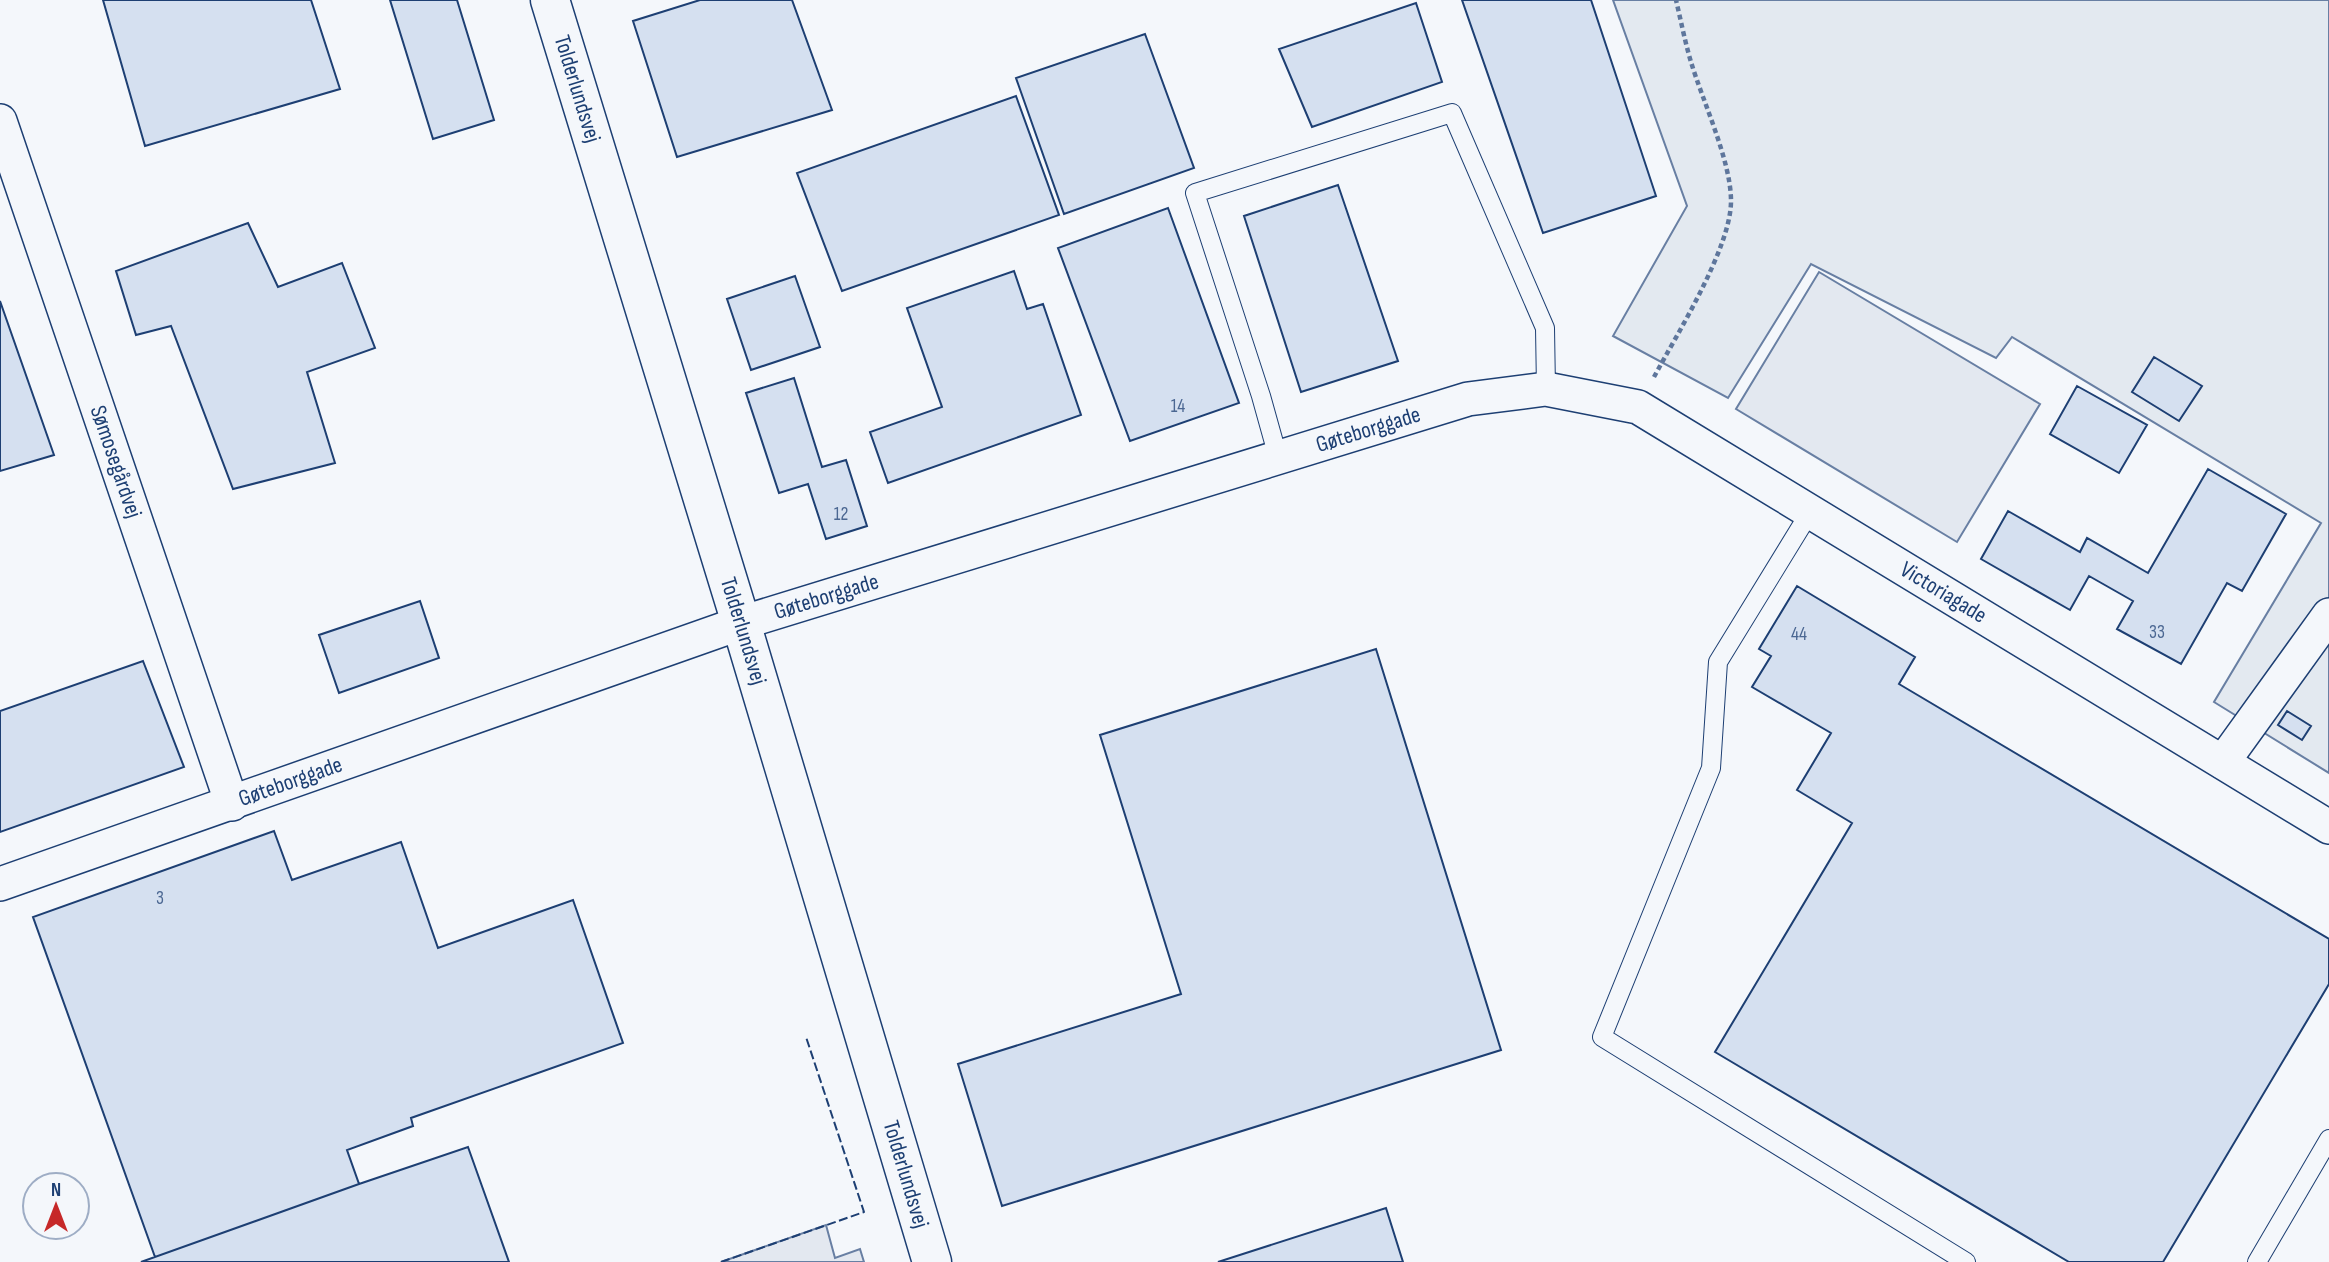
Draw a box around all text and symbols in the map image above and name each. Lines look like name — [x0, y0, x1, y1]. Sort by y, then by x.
street label: Tolderlundsvej — [548, 32, 607, 146]
house number: 14 — [1171, 395, 1185, 418]
street label: Gøteborggade — [1313, 400, 1424, 459]
street label: Sømosegårdvej — [84, 402, 148, 522]
house number: 12 — [834, 503, 848, 526]
street label: Victoriagade — [1895, 556, 1992, 630]
street label: Gøteborggade — [771, 567, 882, 626]
street label: Tolderlundsvej — [714, 574, 773, 688]
house number: 33 — [2149, 621, 2165, 644]
house number: 44 — [1791, 623, 1807, 646]
street label: Gøteborggade — [235, 751, 346, 813]
house number: 3 — [156, 887, 164, 910]
street label: Tolderlundsvej — [877, 1117, 935, 1231]
north arrow — [21, 1171, 91, 1241]
text: N — [51, 1179, 61, 1202]

